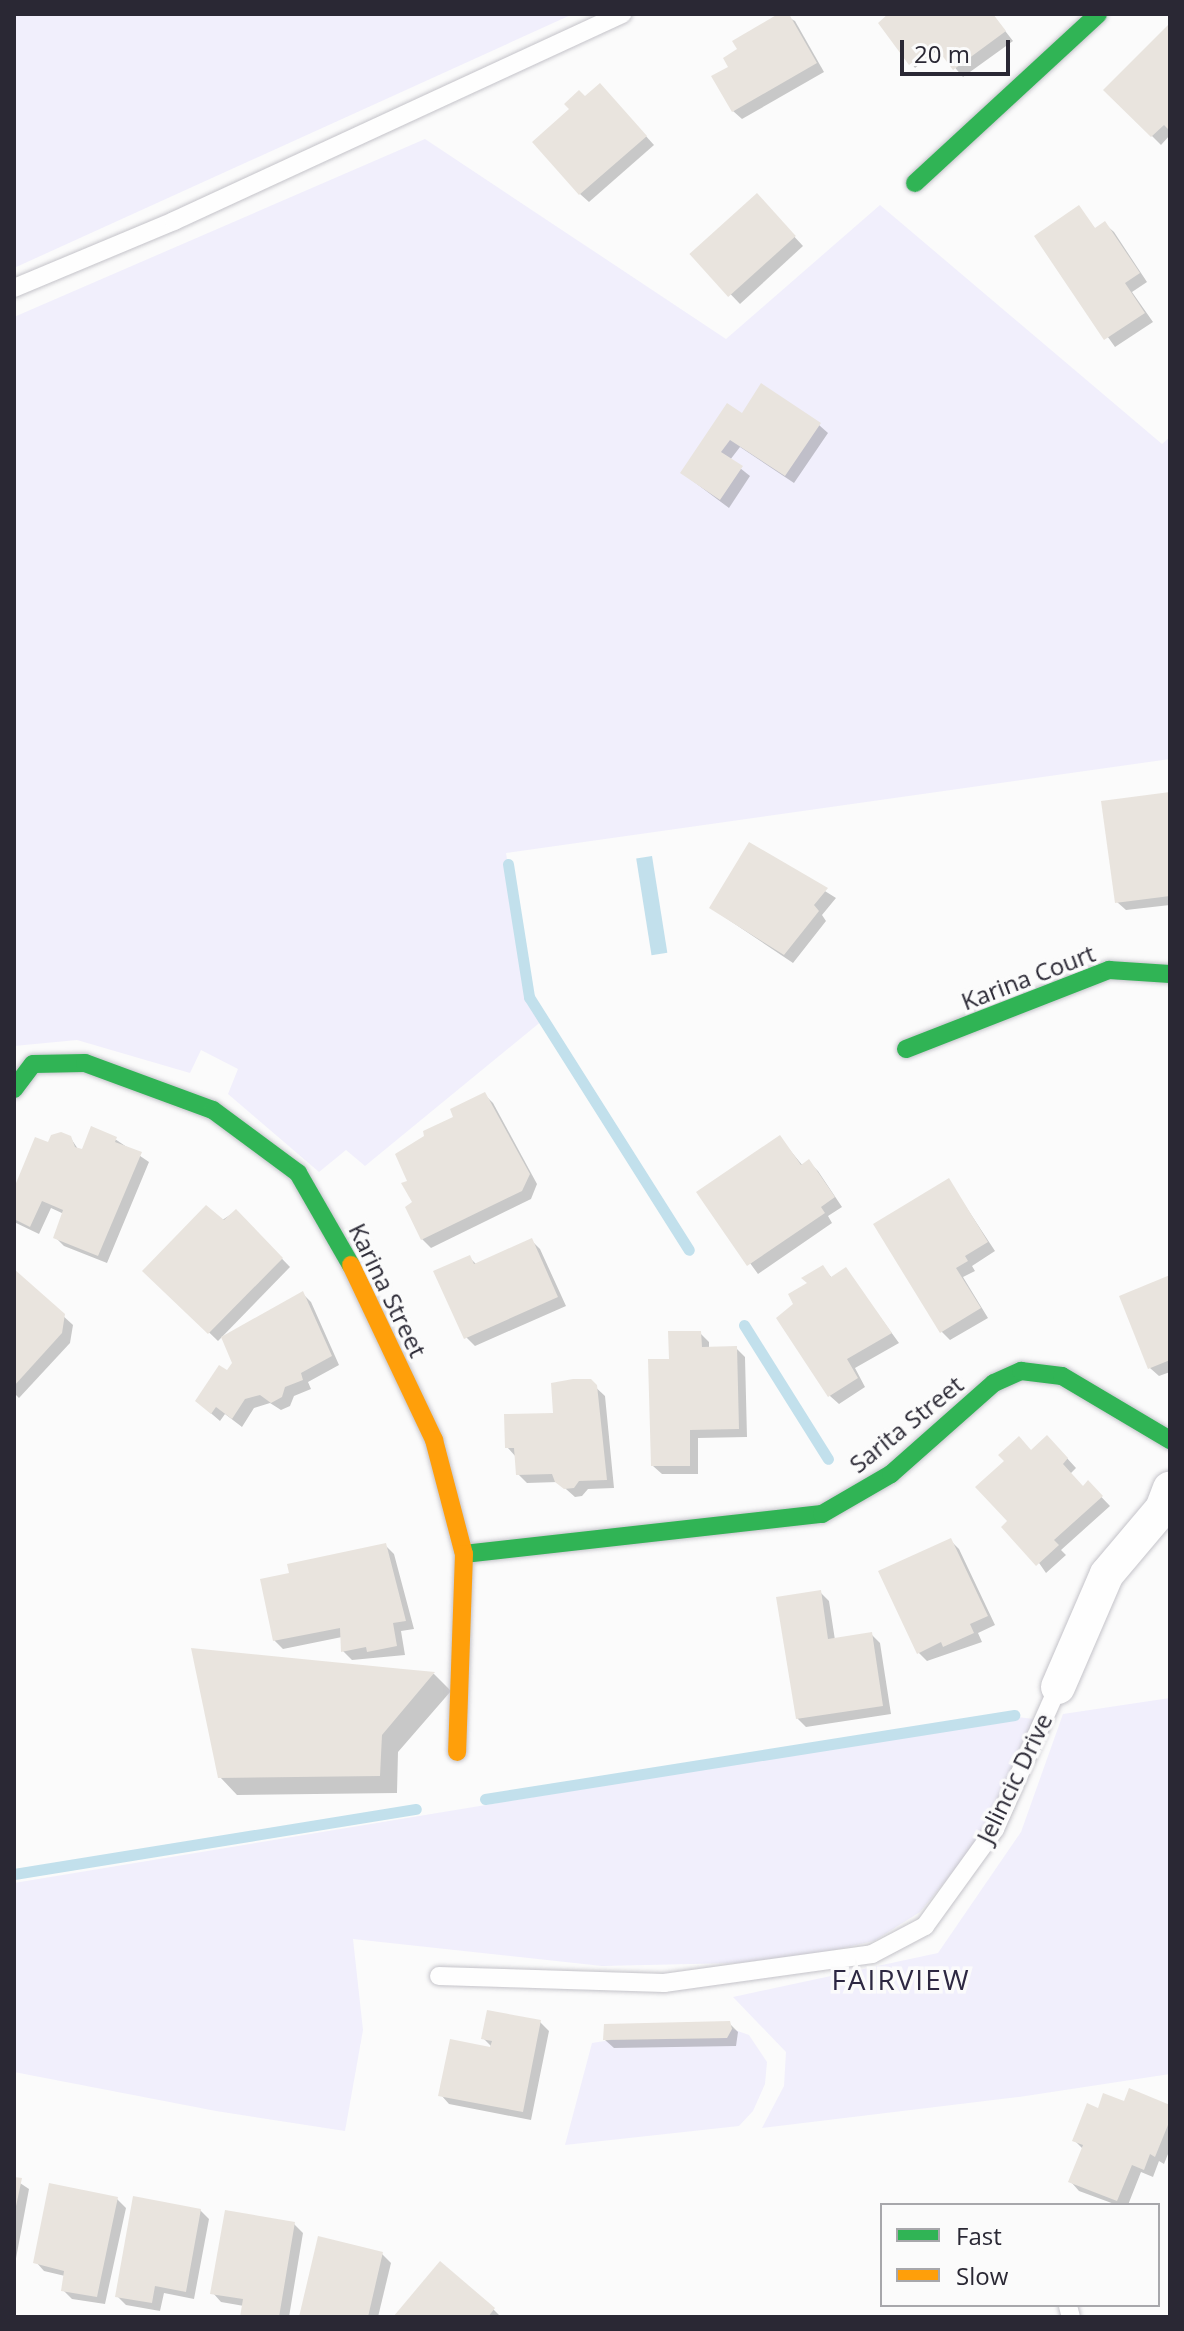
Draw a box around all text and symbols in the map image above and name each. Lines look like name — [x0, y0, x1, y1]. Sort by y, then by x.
scale bar — [904, 24, 1014, 74]
text: 20 m — [914, 37, 970, 70]
street label: Karina Court — [957, 938, 1099, 1016]
street label: Karina Street — [343, 1218, 433, 1362]
street label: Sarita Street — [844, 1370, 968, 1478]
street label: Jelincic Drive — [970, 1708, 1058, 1848]
district label: FAIRVIEW — [831, 1962, 971, 1996]
legend — [880, 2203, 1160, 2307]
text: Fast — [956, 2219, 1002, 2252]
text: Slow — [956, 2259, 1008, 2292]

